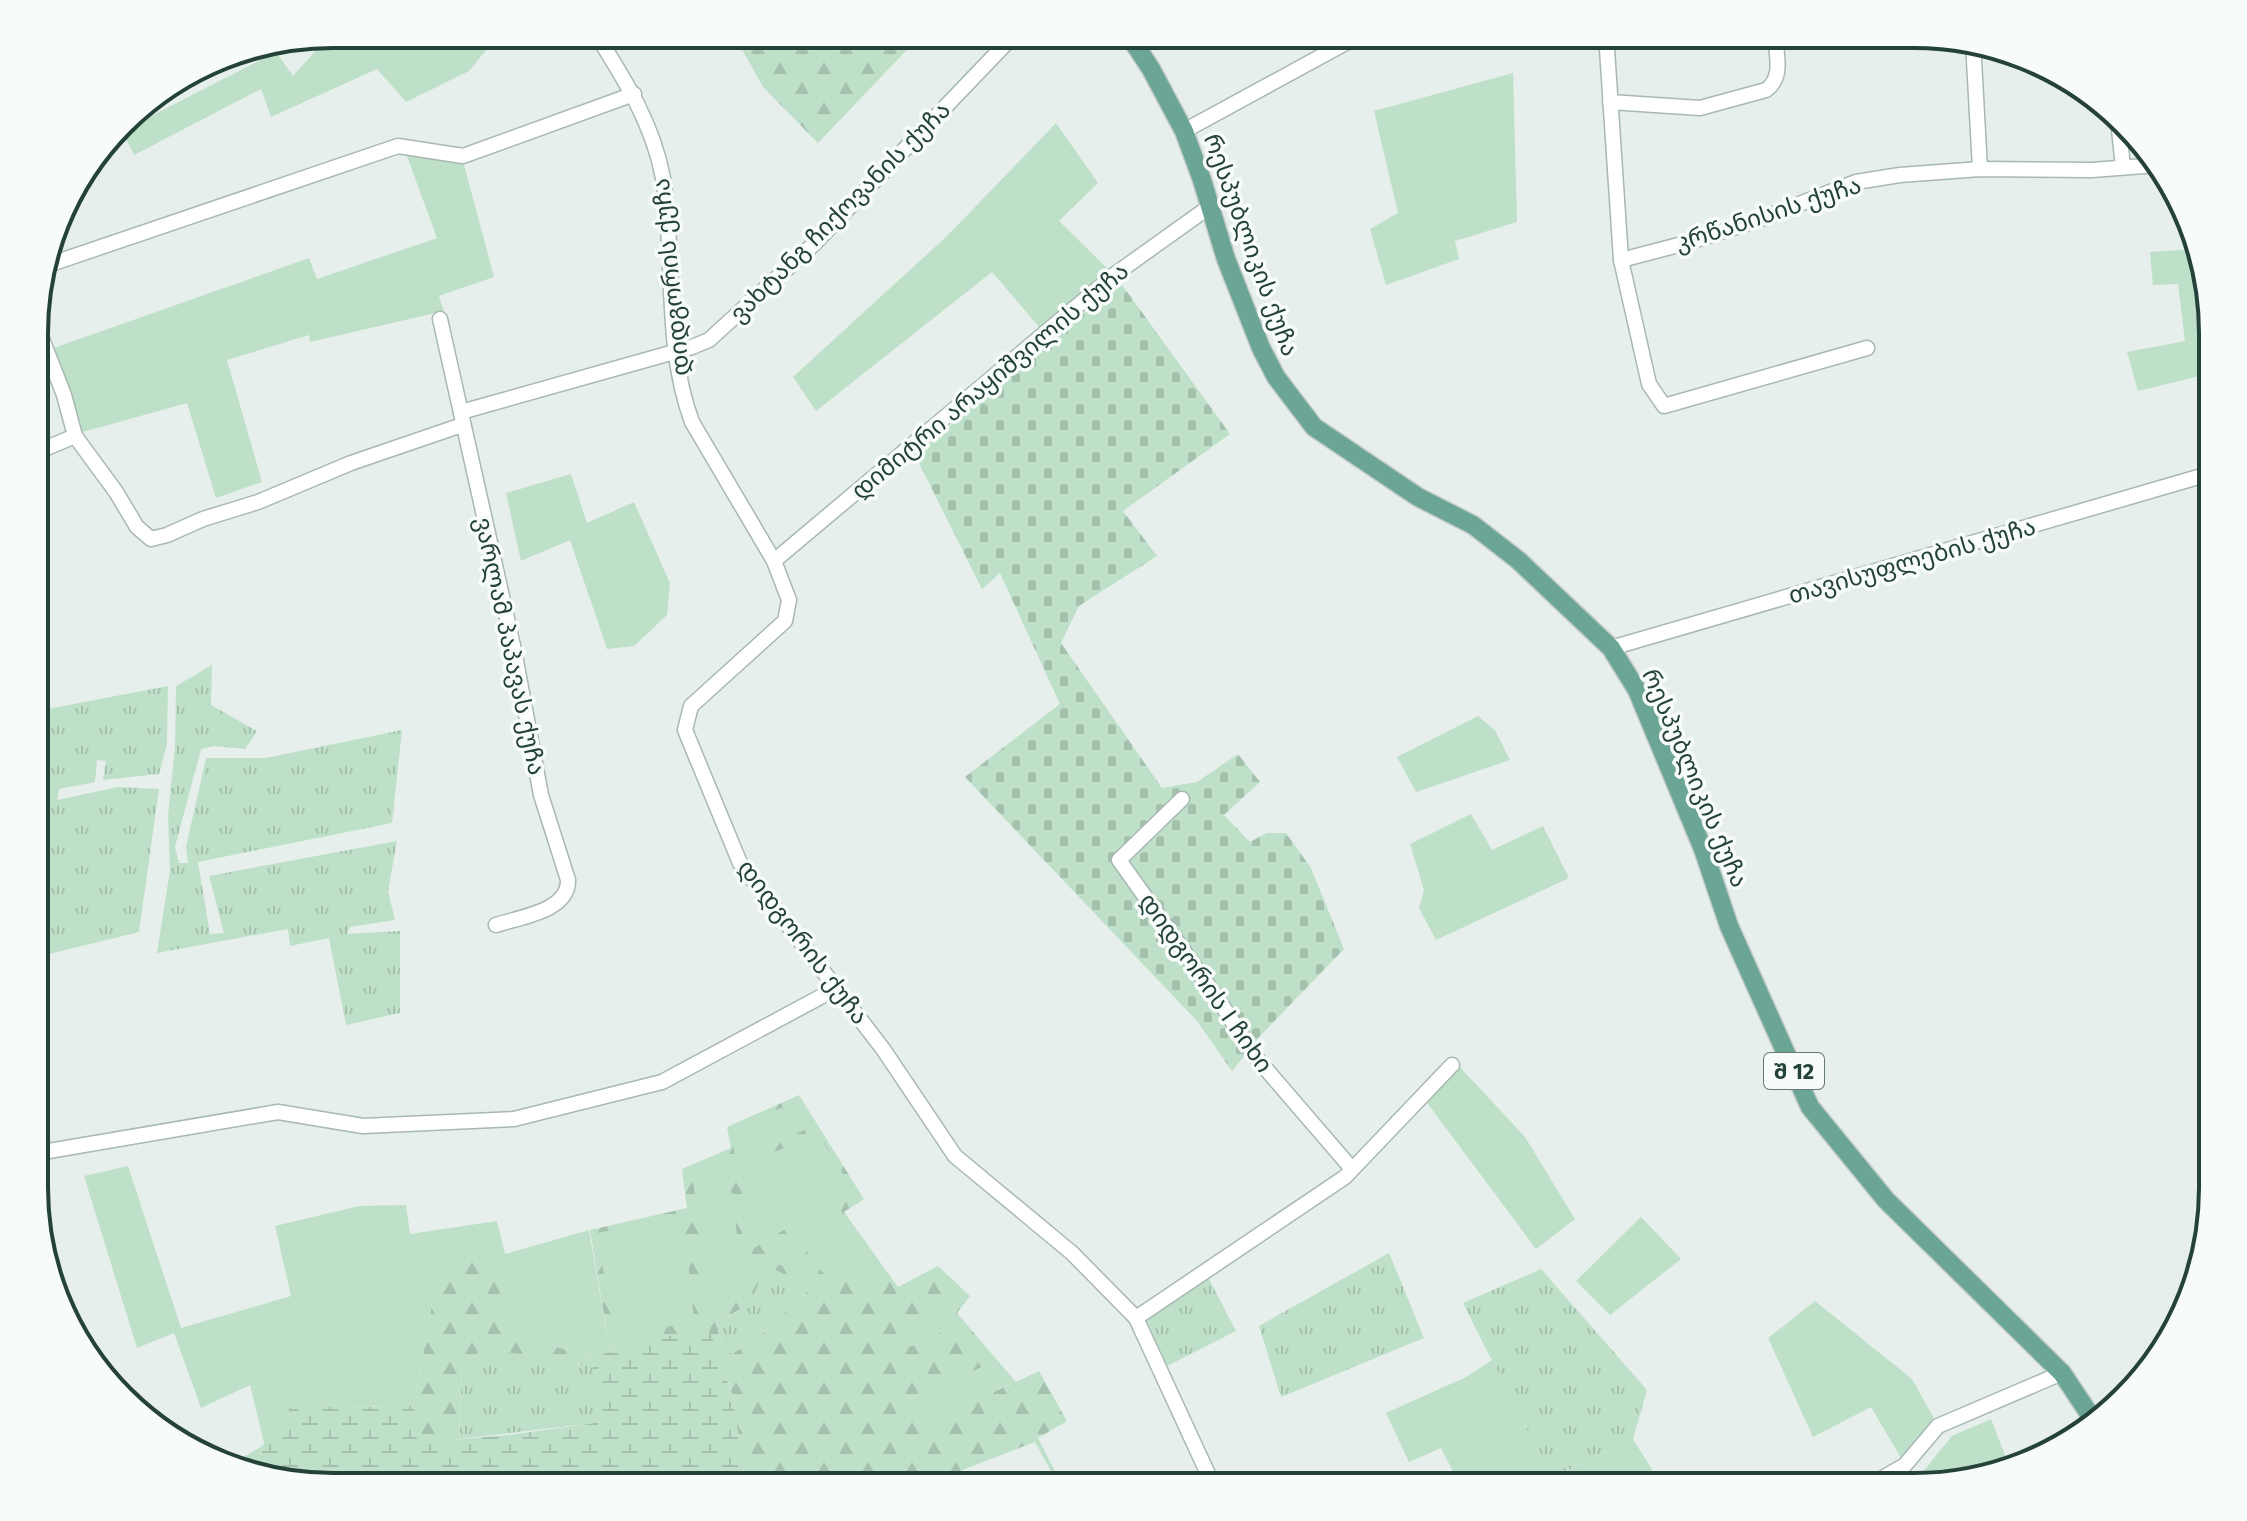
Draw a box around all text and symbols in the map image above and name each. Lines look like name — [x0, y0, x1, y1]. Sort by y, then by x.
street label: ვახტანგ ჩიქოვანის ქუჩა — [724, 96, 956, 328]
street label: რესპუბლიკის ქუჩა — [1198, 130, 1304, 360]
street label: კრწანისის ქუჩა — [1671, 171, 1865, 257]
street label: დიდგორის ქუჩა — [647, 177, 695, 377]
street label: დიმიტრი არაყიშვილის ქუჩა — [846, 257, 1134, 505]
street label: თავისუფლების ქუჩა — [1785, 512, 2039, 610]
street label: ვარლამ პაპავას ქუჩა — [469, 514, 551, 778]
street label: რესპუბლიკის ქუჩა — [1636, 665, 1754, 891]
street label: დიდგორის ქუჩა — [732, 854, 874, 1030]
street label: დიდგორის I ჩიხი — [1134, 888, 1278, 1078]
road number: შ 12 — [1764, 1053, 1824, 1089]

